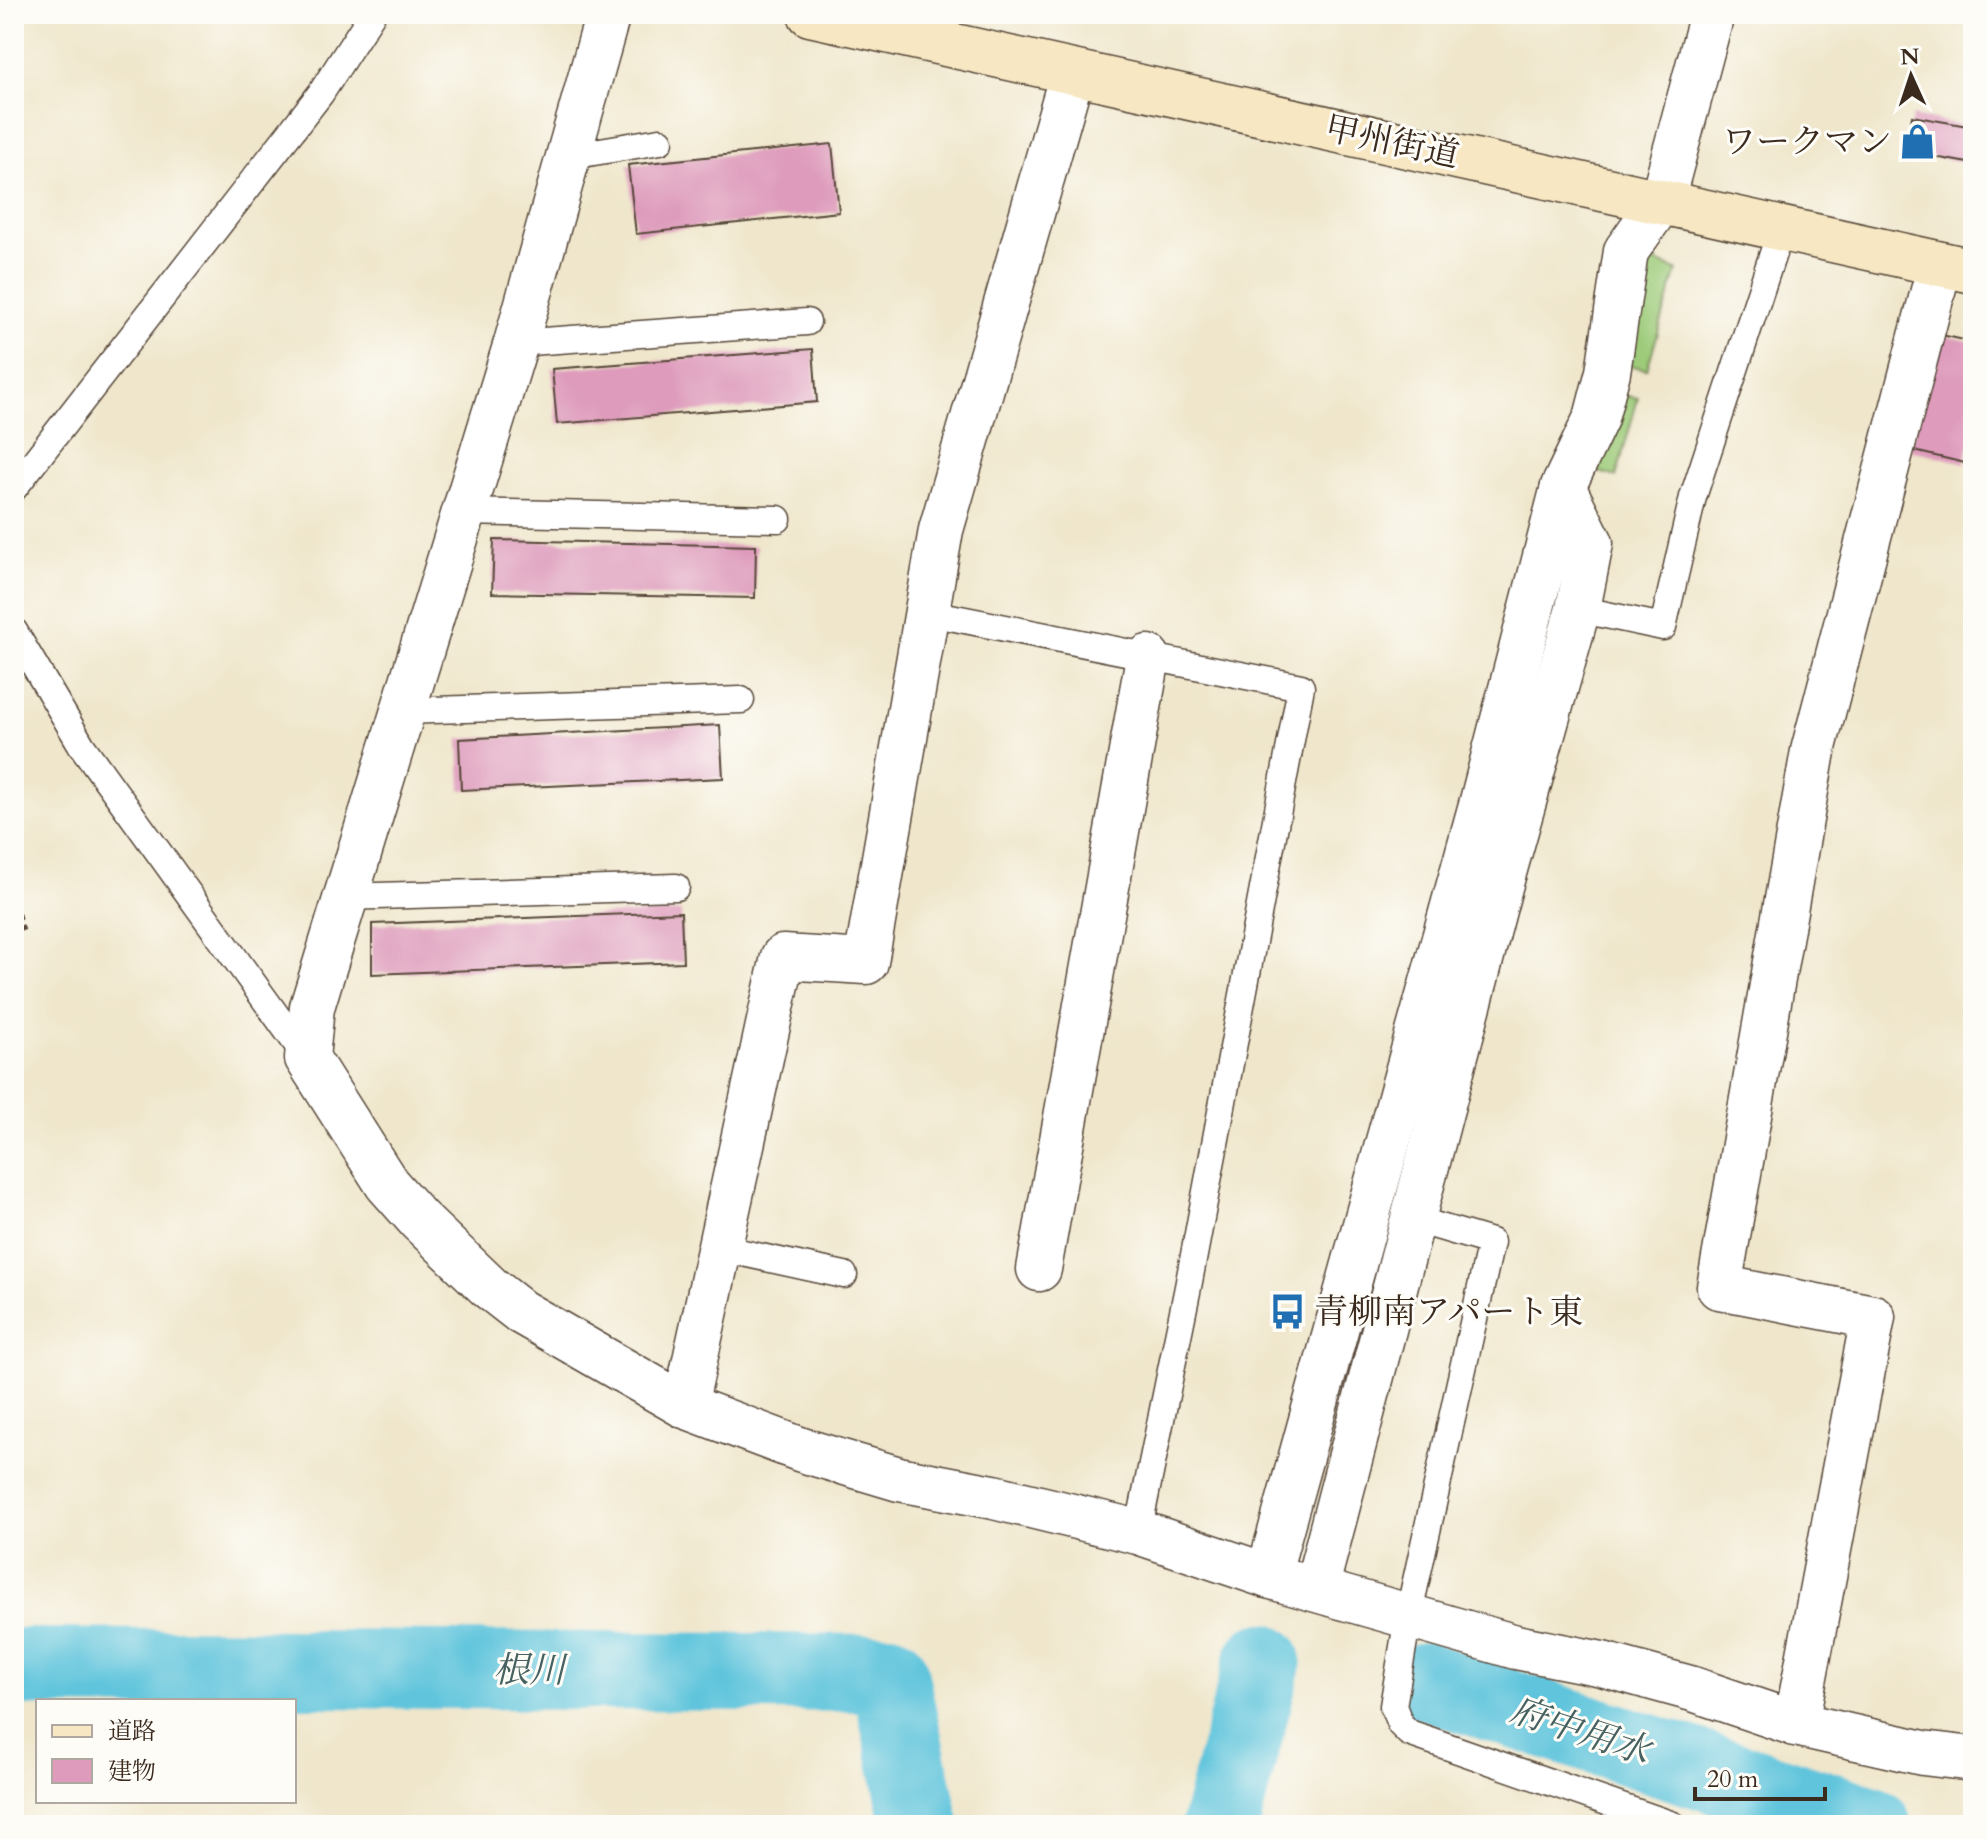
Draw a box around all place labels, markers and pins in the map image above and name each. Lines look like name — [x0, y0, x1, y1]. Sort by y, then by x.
place label: ワークマン — [1722, 119, 1892, 165]
shop icon: ワークマン — [1899, 123, 1937, 161]
place label: 青柳南アパート東 — [1314, 1289, 1583, 1335]
bus stop icon: 青柳南アパート東 — [1269, 1293, 1307, 1331]

